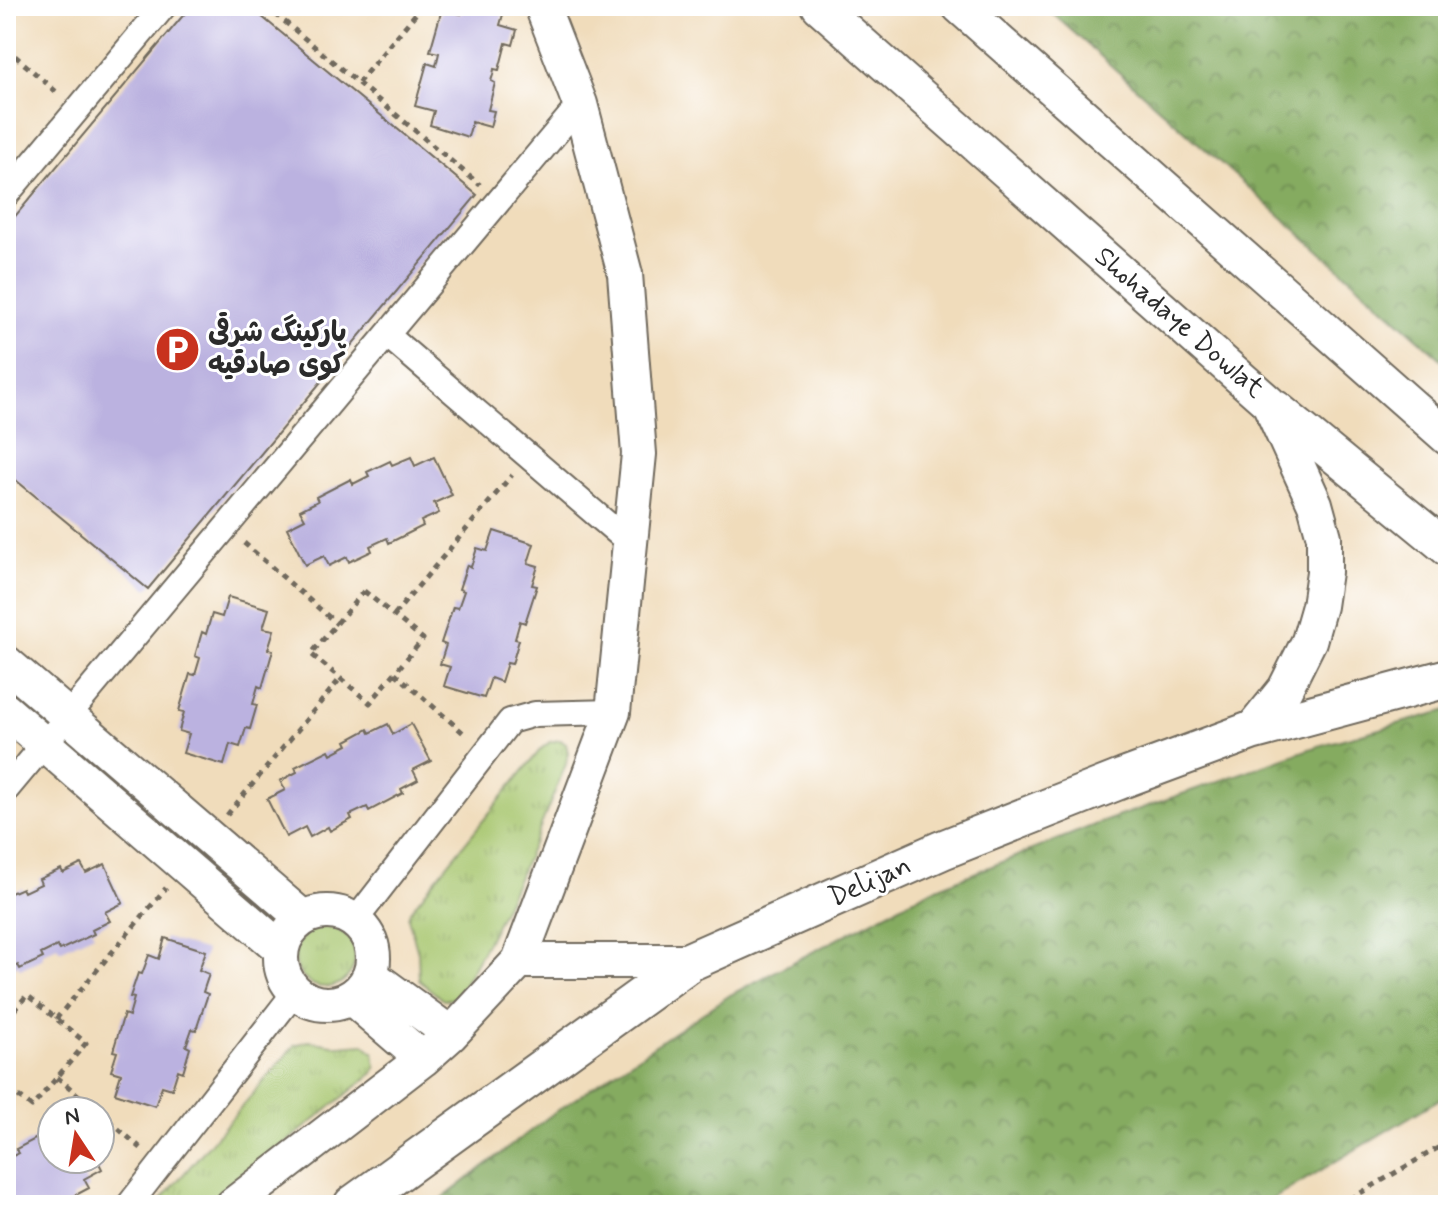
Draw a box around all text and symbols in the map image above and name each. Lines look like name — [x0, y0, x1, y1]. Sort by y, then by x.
street label: Shohadaye Dowlat — [1086, 239, 1272, 408]
place label: پارکینگ شرقی کوی صادقیه — [208, 312, 347, 384]
parking icon: پارکینگ شرقی کوی صادقیه — [153, 325, 201, 373]
street label: Delijan — [823, 847, 917, 917]
north arrow — [36, 1095, 116, 1175]
text: N — [62, 1102, 82, 1133]

